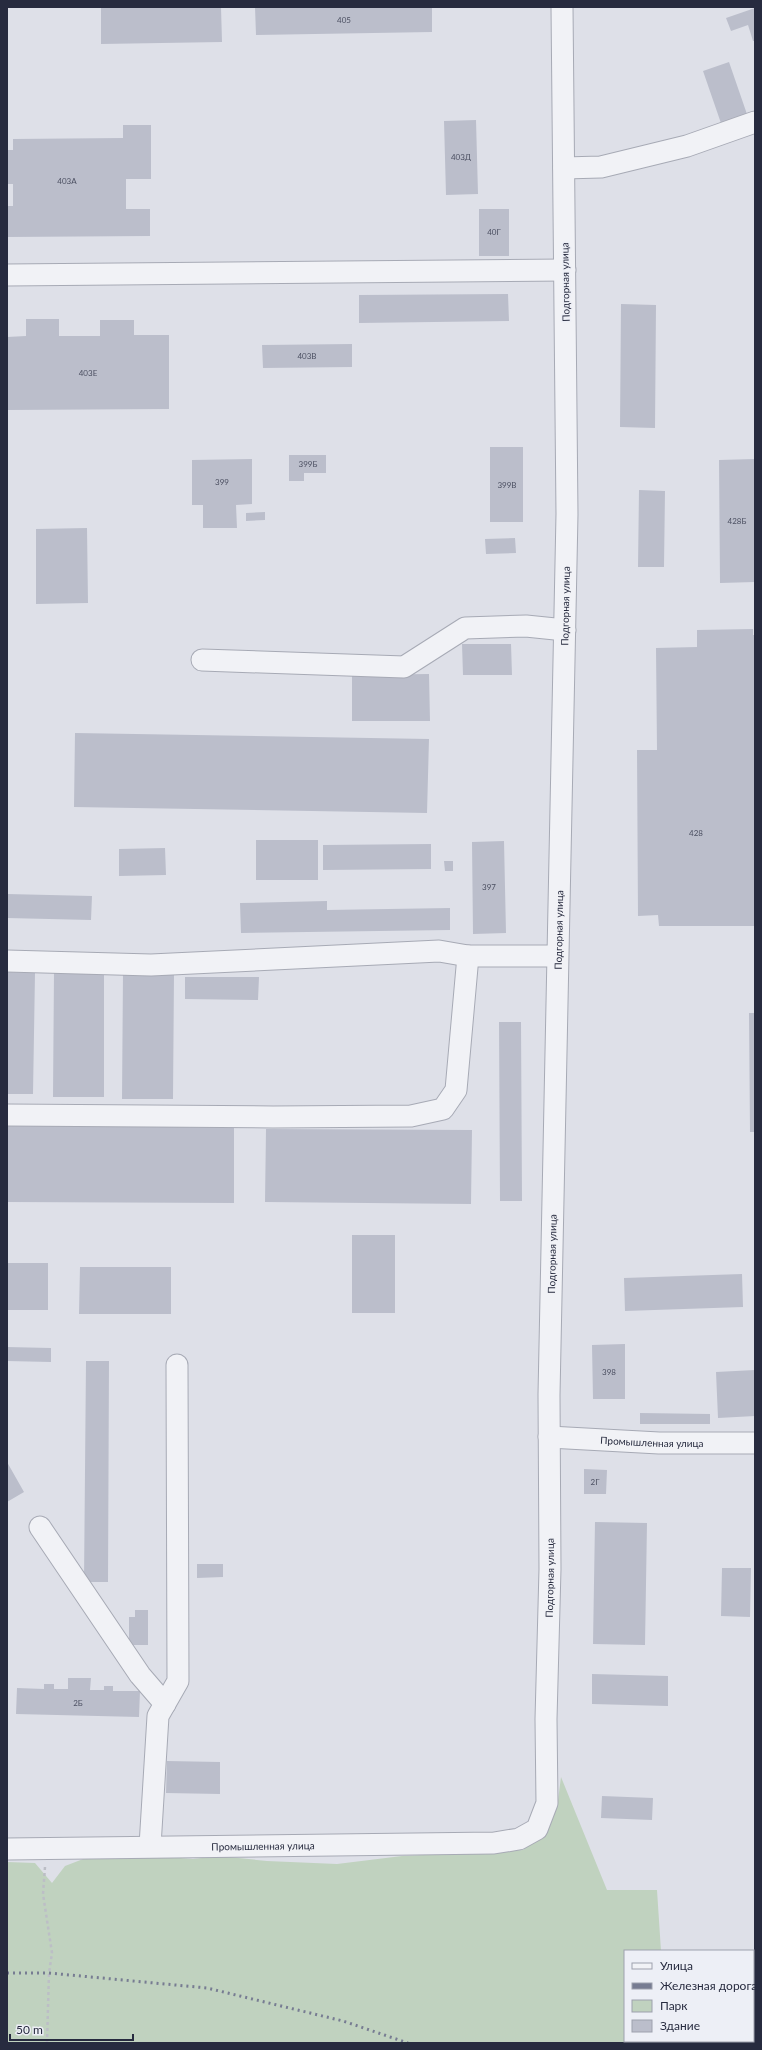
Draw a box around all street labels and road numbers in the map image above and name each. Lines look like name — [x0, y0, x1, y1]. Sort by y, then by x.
street label: Подгорная улица — [558, 242, 572, 322]
street label: Подгорная улица — [558, 566, 572, 646]
street label: Подгорная улица — [552, 890, 565, 970]
street label: Подгорная улица — [545, 1214, 559, 1294]
street label: Промышленная улица — [600, 1434, 704, 1449]
street label: Подгорная улица — [543, 1538, 556, 1618]
street label: Промышленная улица — [211, 1839, 315, 1852]

